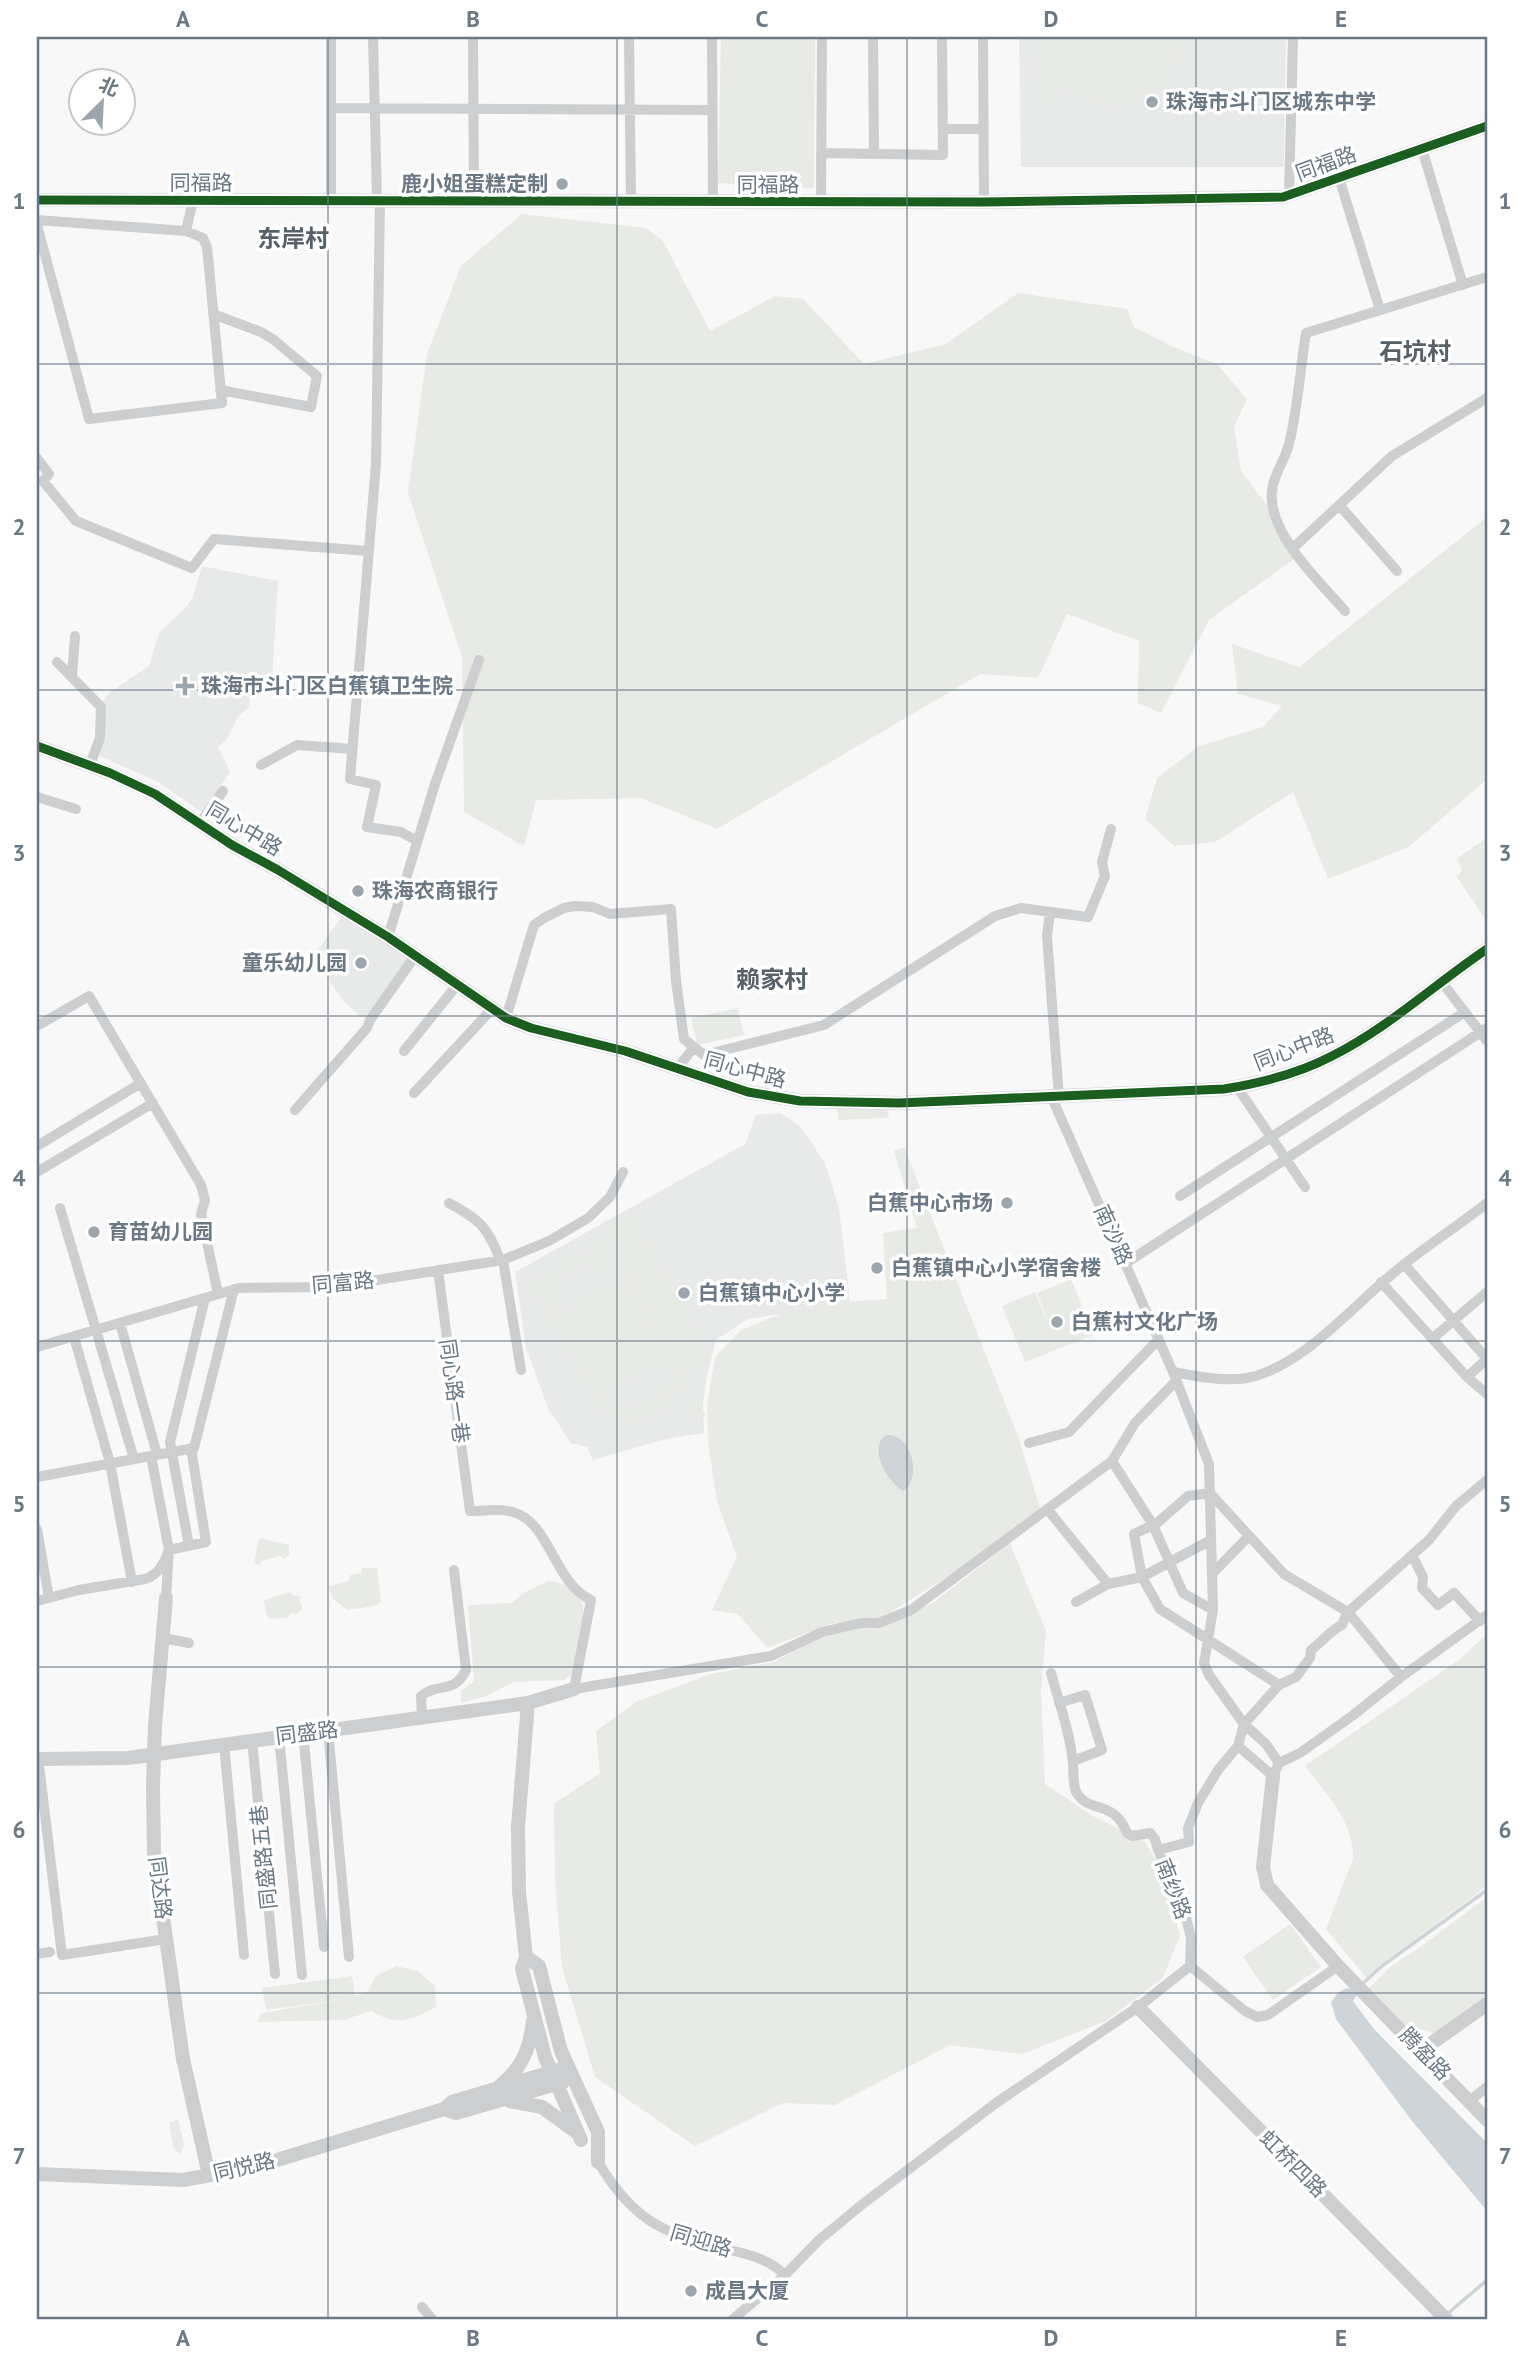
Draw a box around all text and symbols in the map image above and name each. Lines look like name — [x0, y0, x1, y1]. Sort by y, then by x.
text: A — [176, 4, 190, 33]
text: B — [466, 4, 480, 33]
text: C — [756, 4, 769, 33]
text: D — [1044, 4, 1058, 33]
text: E — [1335, 4, 1347, 33]
north arrow — [66, 66, 136, 136]
text: 北 — [95, 72, 122, 101]
place label: 珠海市斗门区城东中学 — [1166, 88, 1376, 115]
marker: 珠海市斗门区城东中学 — [1144, 94, 1160, 110]
street label: 同福路 — [1292, 140, 1360, 187]
street label: 同福路 — [170, 169, 233, 196]
place label: 鹿小姐蛋糕定制 — [401, 170, 548, 197]
street label: 同福路 — [737, 171, 800, 198]
marker: 鹿小姐蛋糕定制 — [554, 176, 570, 192]
text: 1 — [12, 186, 26, 215]
text: 1 — [1498, 186, 1512, 215]
district label: 东岸村 — [257, 223, 329, 254]
district label: 石坑村 — [1379, 336, 1451, 367]
text: 2 — [12, 512, 26, 541]
text: 2 — [1498, 512, 1512, 541]
place label: 珠海市斗门区白蕉镇卫生院 — [201, 672, 453, 699]
marker: 珠海市斗门区白蕉镇卫生院 — [175, 676, 195, 696]
street label: 同心中路 — [201, 795, 287, 862]
text: 3 — [12, 838, 26, 867]
text: 3 — [1498, 838, 1512, 867]
place label: 珠海农商银行 — [372, 877, 498, 904]
marker: 珠海农商银行 — [350, 883, 366, 899]
place label: 童乐幼儿园 — [242, 949, 347, 976]
marker: 童乐幼儿园 — [353, 955, 369, 971]
district label: 赖家村 — [736, 964, 808, 995]
street label: 同心中路 — [1250, 1021, 1338, 1076]
street label: 同心中路 — [701, 1046, 789, 1093]
text: 4 — [12, 1163, 26, 1192]
text: 4 — [1498, 1163, 1512, 1192]
place label: 白蕉中心市场 — [867, 1189, 993, 1216]
marker: 白蕉中心市场 — [999, 1195, 1015, 1211]
street label: 南沙路 — [1088, 1201, 1139, 1269]
place label: 育苗幼儿园 — [108, 1218, 213, 1245]
marker: 育苗幼儿园 — [86, 1224, 102, 1240]
place label: 白蕉镇中心小学宿舍楼 — [891, 1254, 1101, 1281]
marker: 白蕉镇中心小学宿舍楼 — [869, 1260, 885, 1276]
street label: 同富路 — [310, 1266, 376, 1299]
place label: 白蕉镇中心小学 — [698, 1279, 845, 1306]
marker: 白蕉镇中心小学 — [676, 1285, 692, 1301]
place label: 白蕉村文化广场 — [1071, 1308, 1218, 1335]
marker: 白蕉村文化广场 — [1049, 1314, 1065, 1330]
street label: 同心路一巷 — [434, 1337, 475, 1445]
text: 5 — [12, 1489, 26, 1518]
text: 5 — [1498, 1489, 1512, 1518]
street label: 同盛路 — [274, 1715, 340, 1750]
street label: 同盛路五巷 — [245, 1803, 282, 1911]
text: 6 — [12, 1815, 26, 1844]
text: 6 — [1498, 1815, 1512, 1844]
street label: 同达路 — [143, 1855, 178, 1921]
street label: 南纱路 — [1150, 1855, 1197, 1923]
street label: 腾盈路 — [1394, 2022, 1457, 2086]
street label: 虹桥四路 — [1254, 2124, 1333, 2203]
text: 7 — [12, 2141, 26, 2170]
text: 7 — [1498, 2141, 1512, 2170]
street label: 同悦路 — [210, 2146, 278, 2187]
street label: 同迎路 — [667, 2218, 735, 2263]
place label: 成昌大厦 — [705, 2277, 789, 2304]
marker: 成昌大厦 — [683, 2283, 699, 2299]
text: A — [176, 2323, 190, 2352]
text: B — [466, 2323, 480, 2352]
text: C — [756, 2323, 769, 2352]
text: D — [1044, 2323, 1058, 2352]
text: E — [1335, 2323, 1347, 2352]

